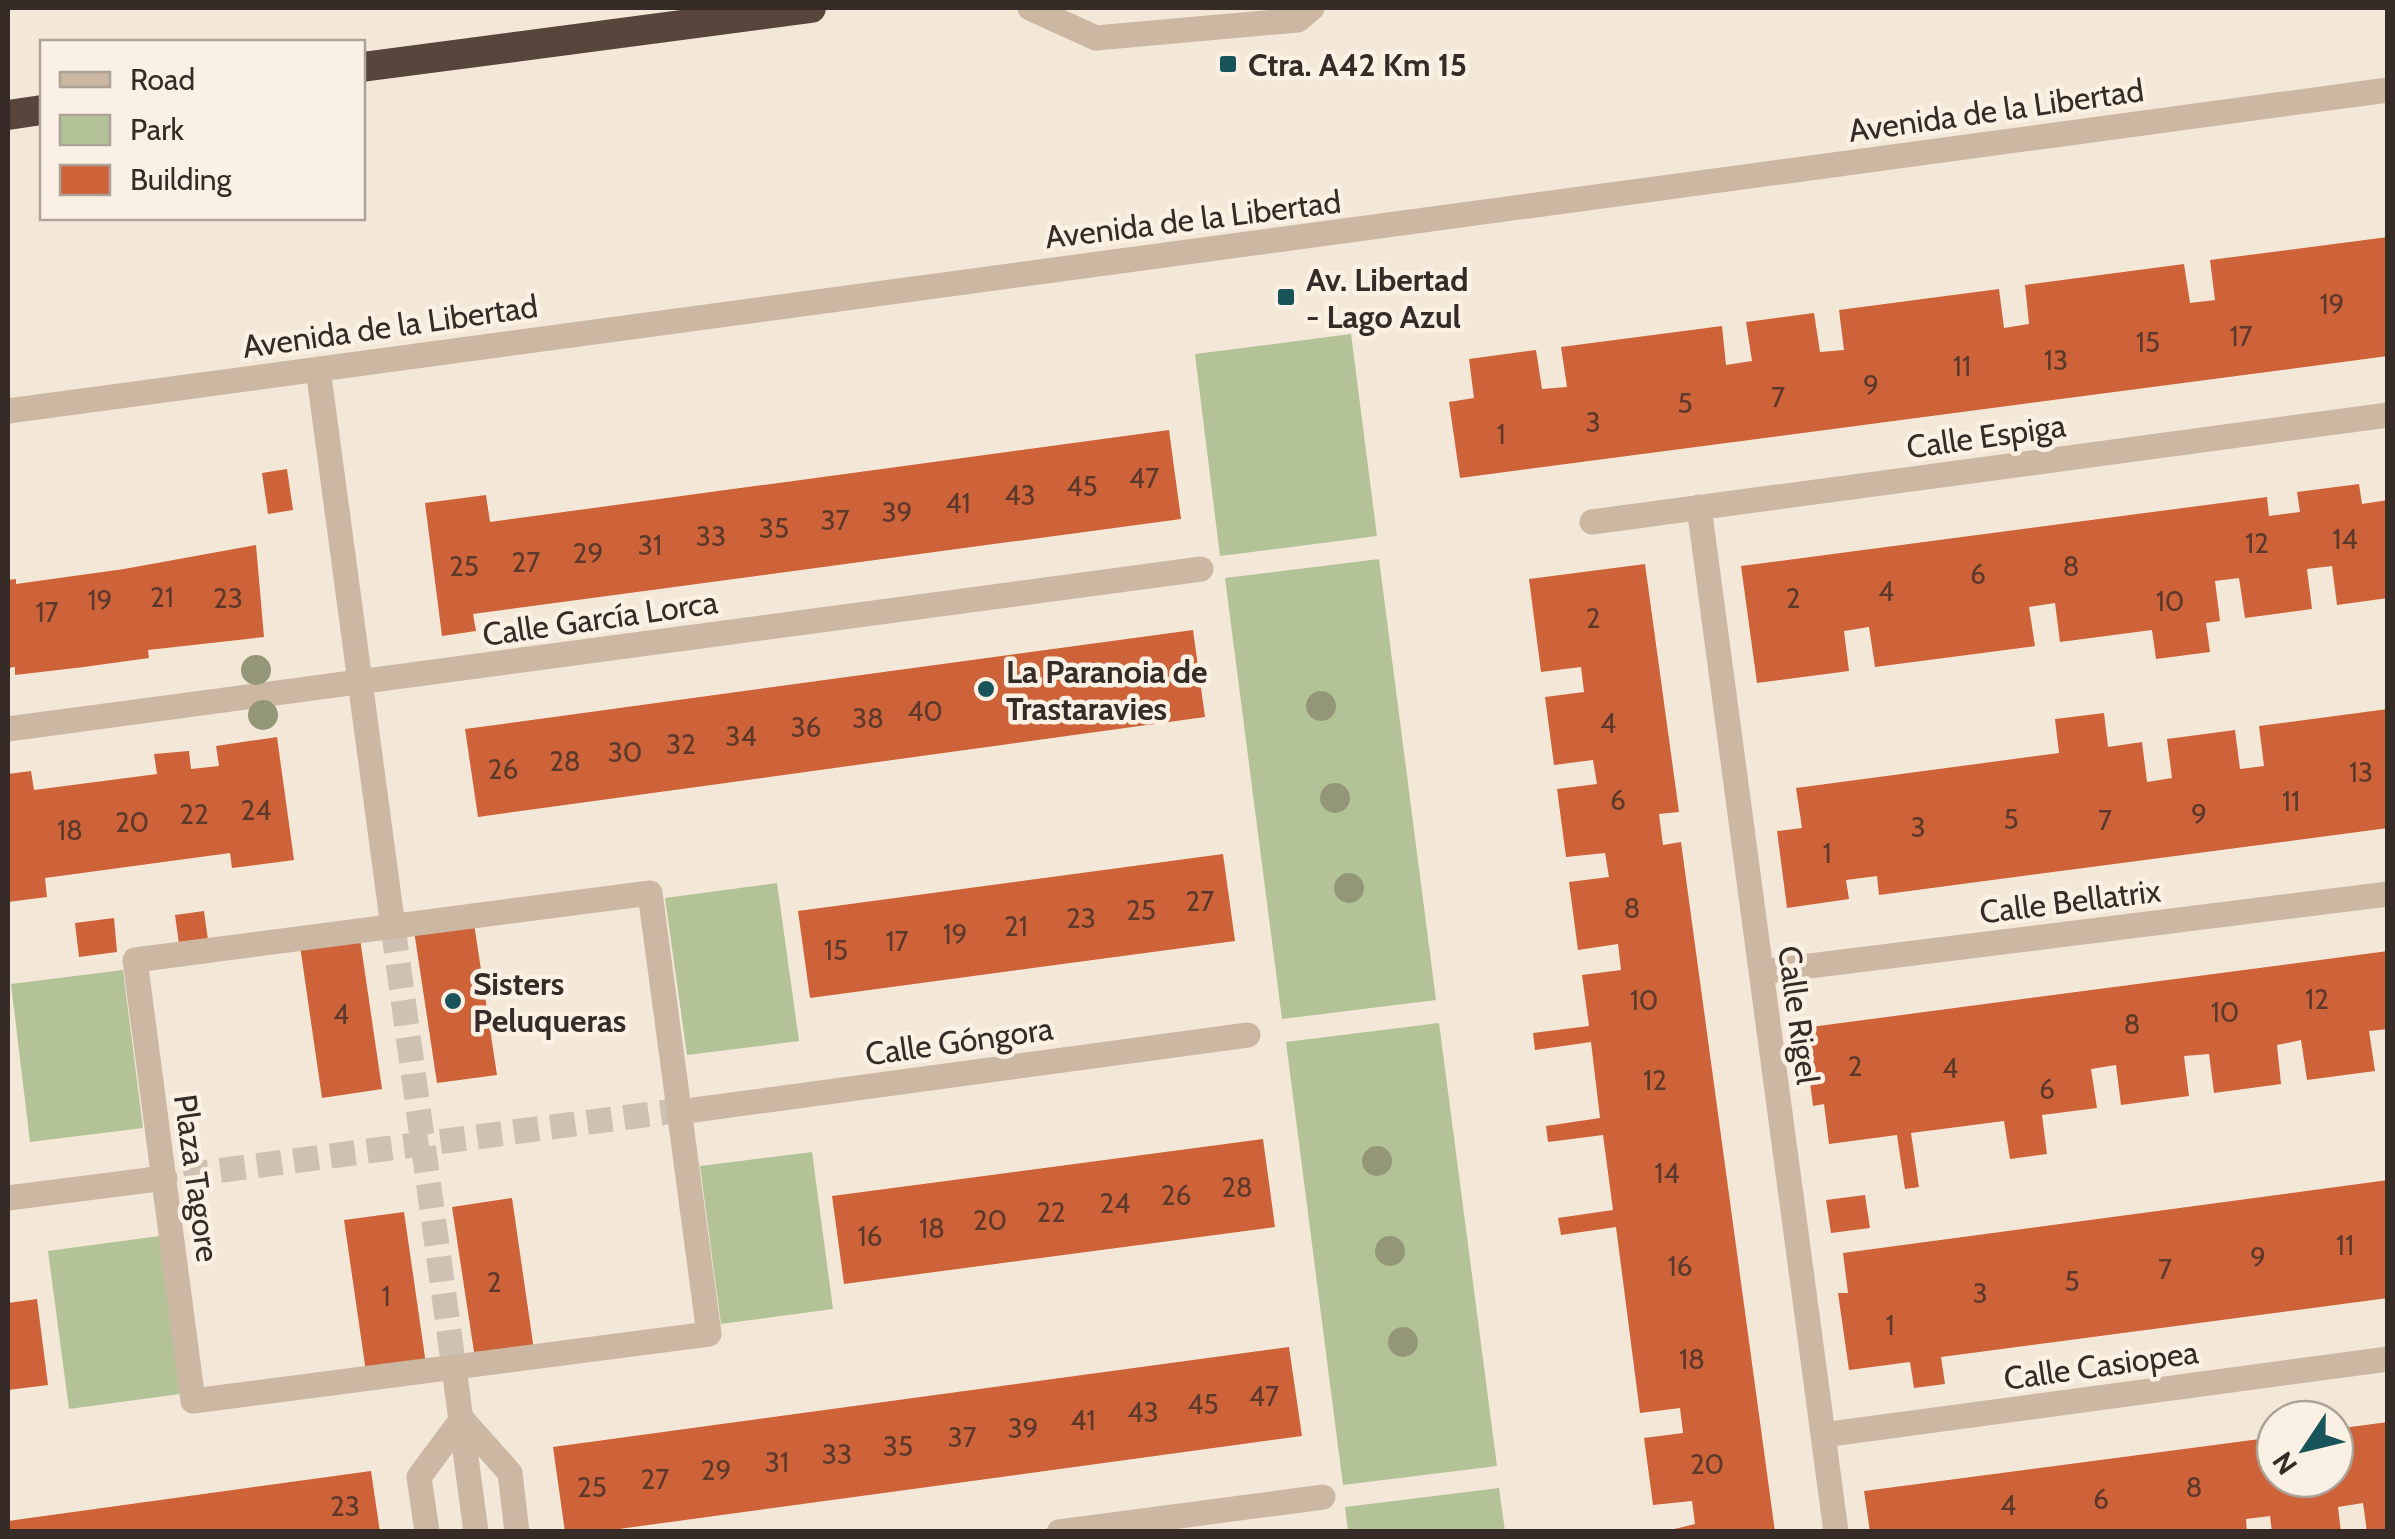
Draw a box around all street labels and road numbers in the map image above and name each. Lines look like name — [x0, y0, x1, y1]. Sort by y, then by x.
street label: Avenida de la Libertad — [1846, 70, 2146, 150]
street label: Avenida de la Libertad — [1043, 181, 1343, 257]
street label: Avenida de la Libertad — [240, 286, 540, 366]
street label: Calle Espiga — [1904, 405, 2069, 466]
street label: Calle García Lorca — [480, 582, 721, 654]
street label: Calle Bellatrix — [1977, 871, 2163, 931]
street label: Calle Rigel — [1770, 943, 1828, 1087]
street label: Calle Góngora — [863, 1008, 1056, 1073]
street label: Plaza Tagore — [166, 1092, 228, 1264]
street label: Calle Casiopea — [2001, 1332, 2201, 1398]

